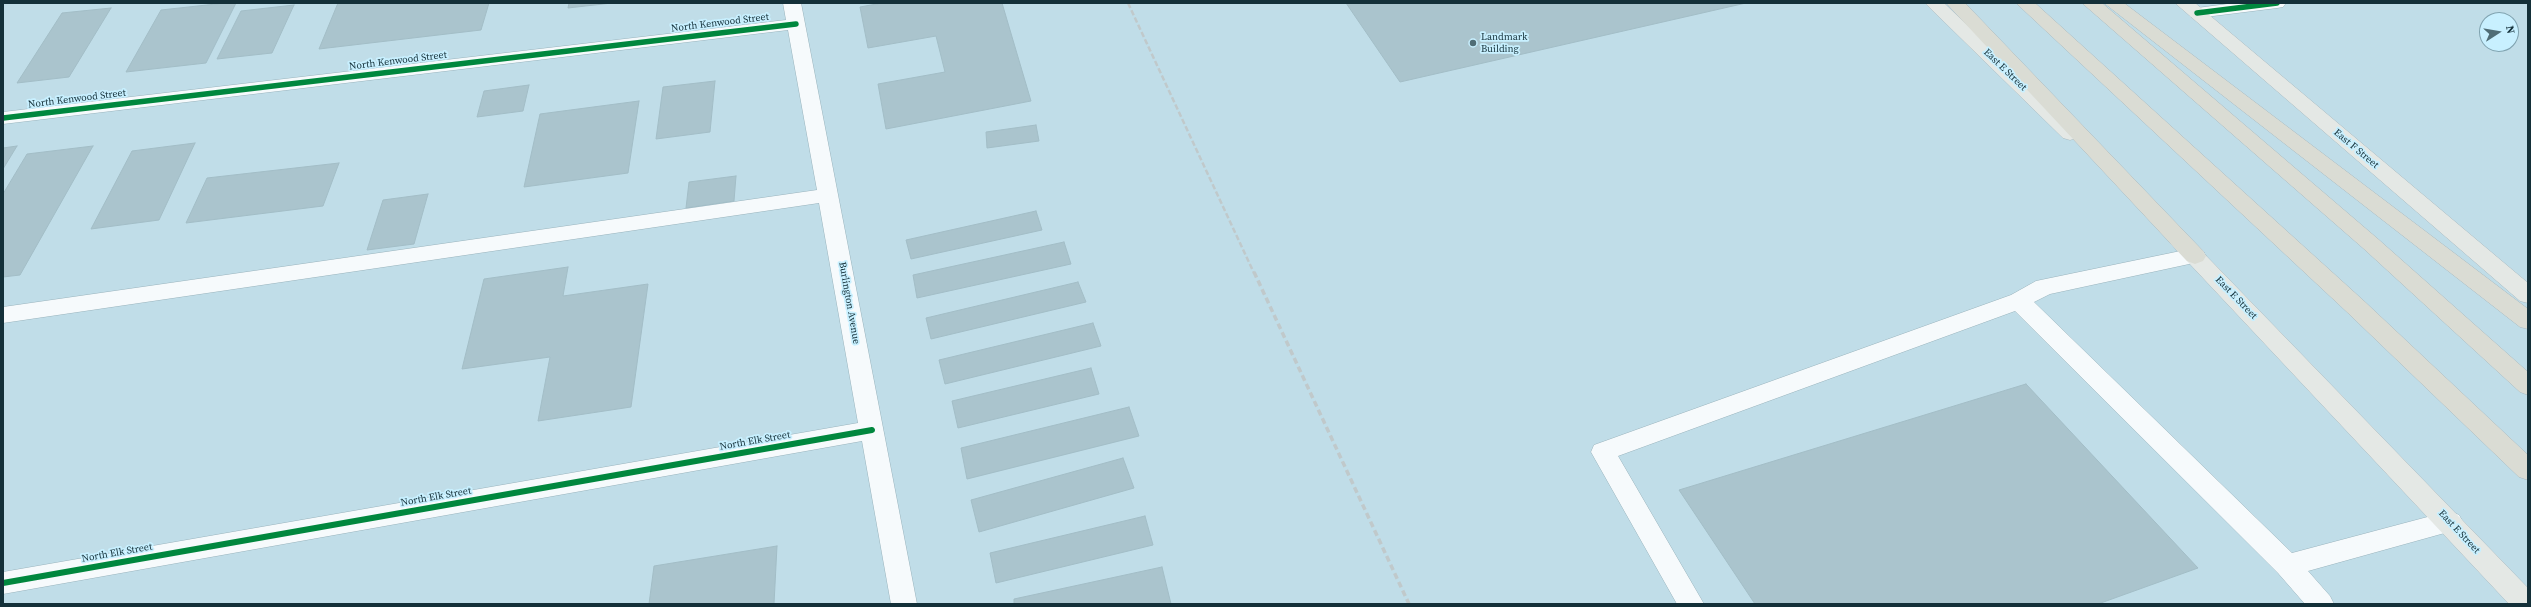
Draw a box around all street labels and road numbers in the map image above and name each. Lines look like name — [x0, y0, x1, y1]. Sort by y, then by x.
street label: North Kenwood Street — [670, 11, 770, 35]
street label: East E Street — [1981, 46, 2029, 94]
street label: North Kenwood Street — [348, 49, 448, 73]
street label: North Kenwood Street — [27, 87, 127, 111]
street label: East F Street — [2331, 127, 2381, 171]
street label: Burlington Avenue — [836, 261, 862, 345]
street label: East E Street — [2212, 274, 2260, 322]
street label: North Elk Street — [719, 429, 791, 453]
street label: North Elk Street — [400, 485, 472, 509]
street label: East E Street — [2436, 508, 2482, 556]
street label: North Elk Street — [81, 541, 153, 565]

